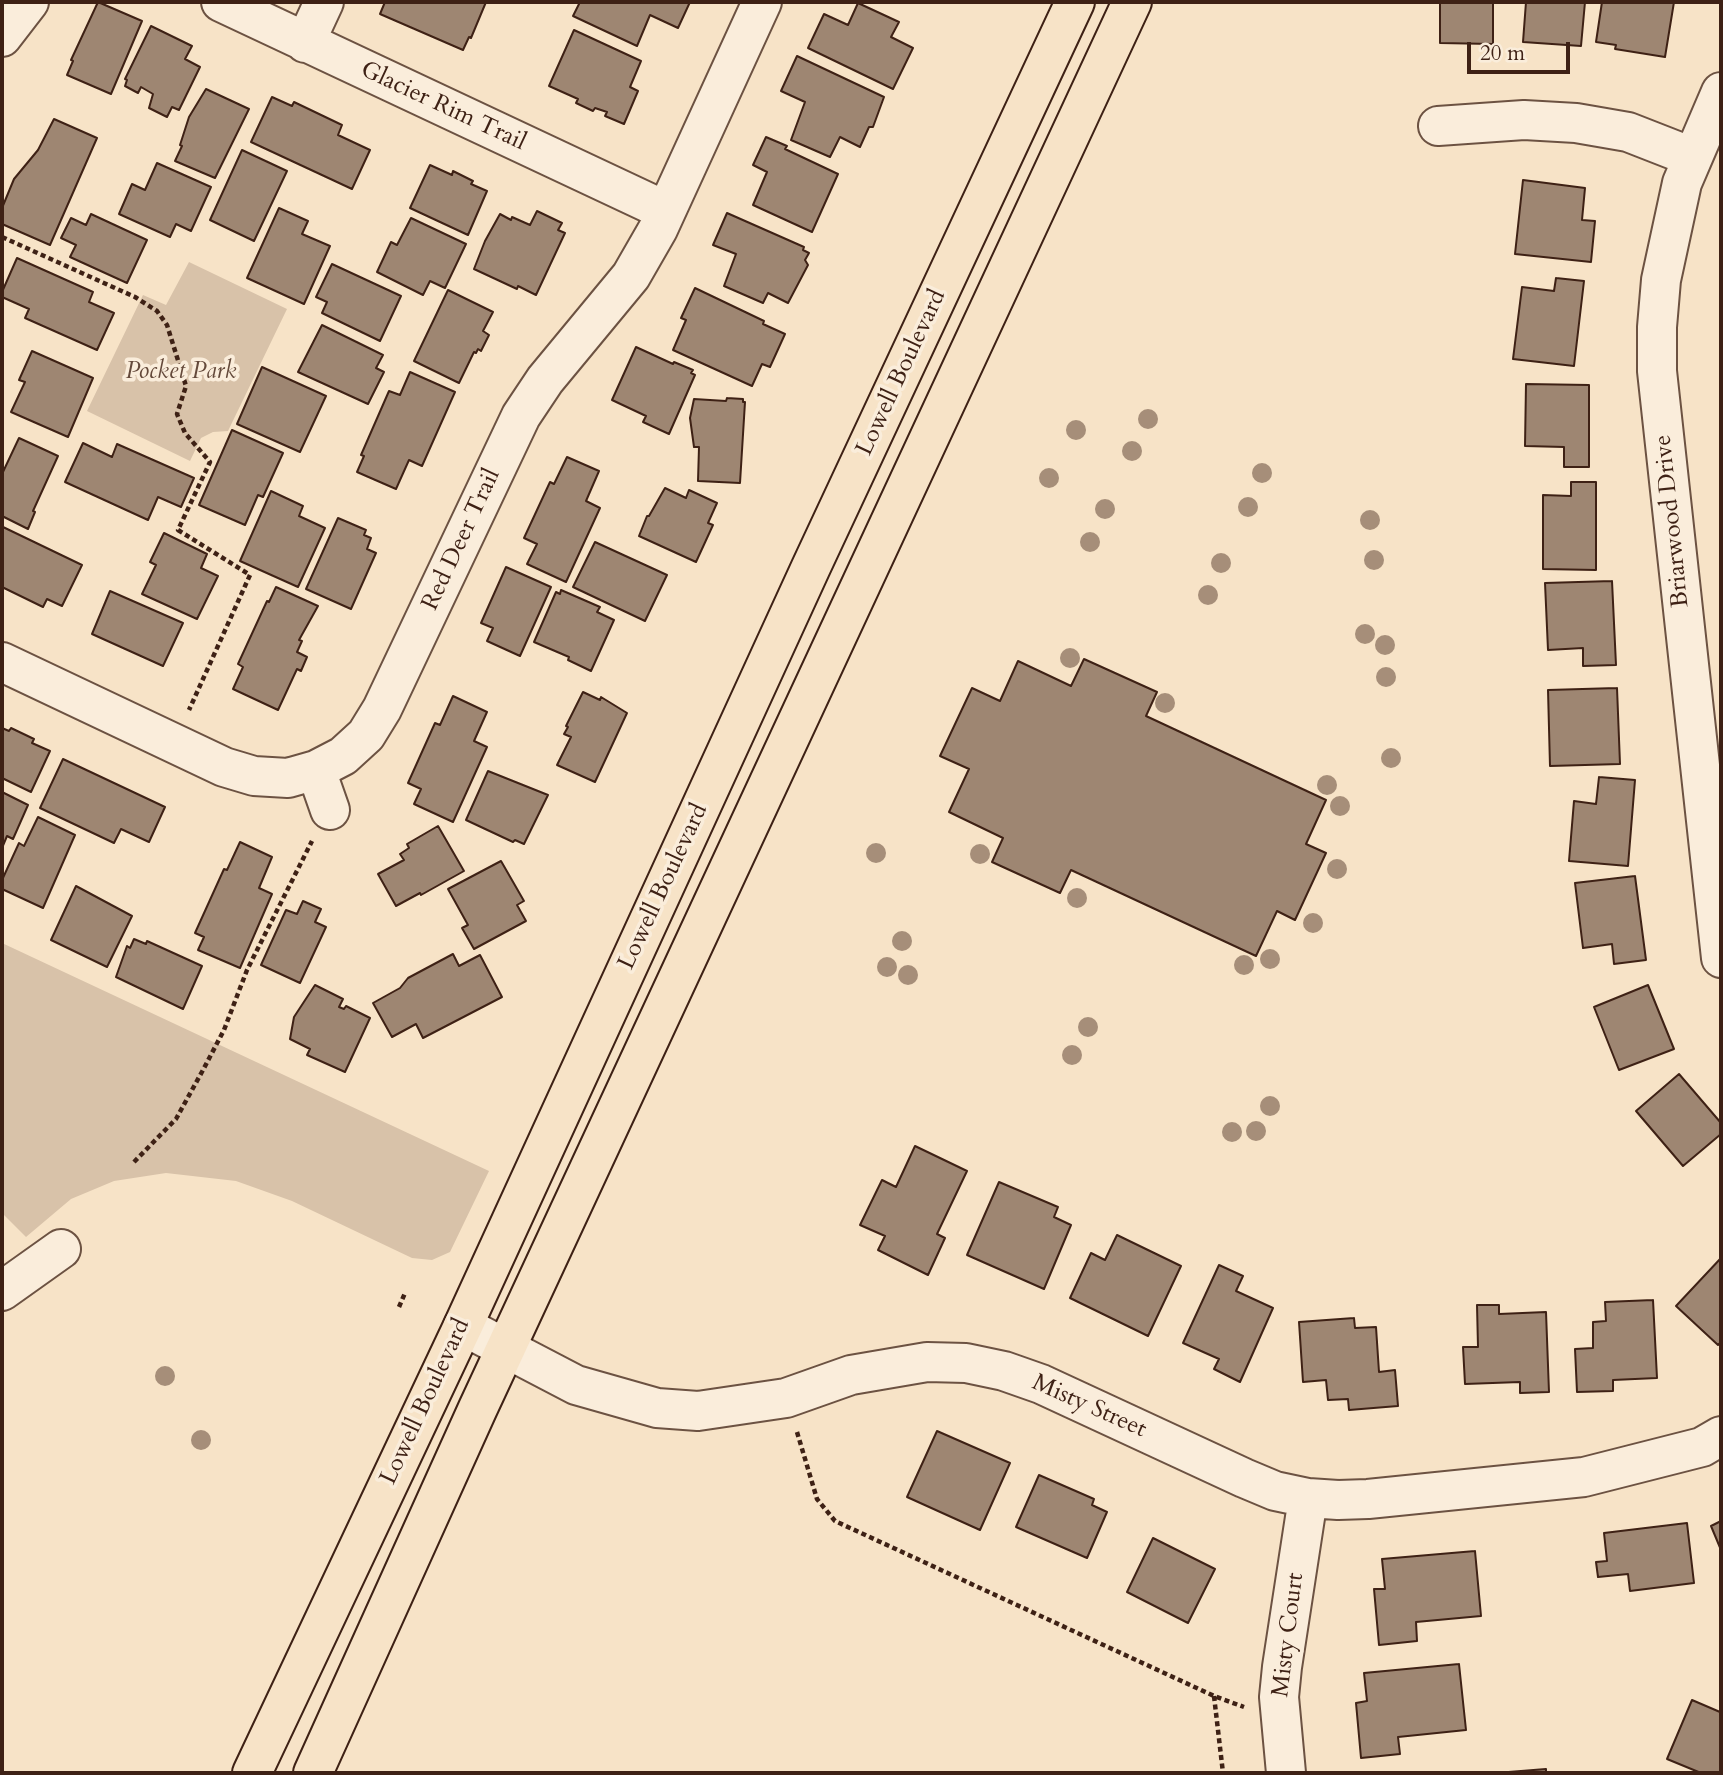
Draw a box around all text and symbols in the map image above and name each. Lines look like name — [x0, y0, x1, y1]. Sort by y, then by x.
scale bar — [1471, 28, 1574, 72]
text: 20 m — [1480, 39, 1525, 68]
street label: Glacier Rim Trail — [356, 56, 530, 158]
street label: Lowell Boulevard — [851, 285, 953, 461]
park label: Pocket Park — [126, 358, 236, 386]
street label: Briarwood Drive — [1650, 433, 1696, 609]
street label: Red Deer Trail — [417, 465, 507, 615]
street label: Lowell Boulevard — [613, 799, 715, 975]
street label: Lowell Boulevard — [375, 1314, 477, 1490]
street label: Misty Street — [1027, 1369, 1151, 1445]
street label: Misty Court — [1267, 1571, 1311, 1699]

